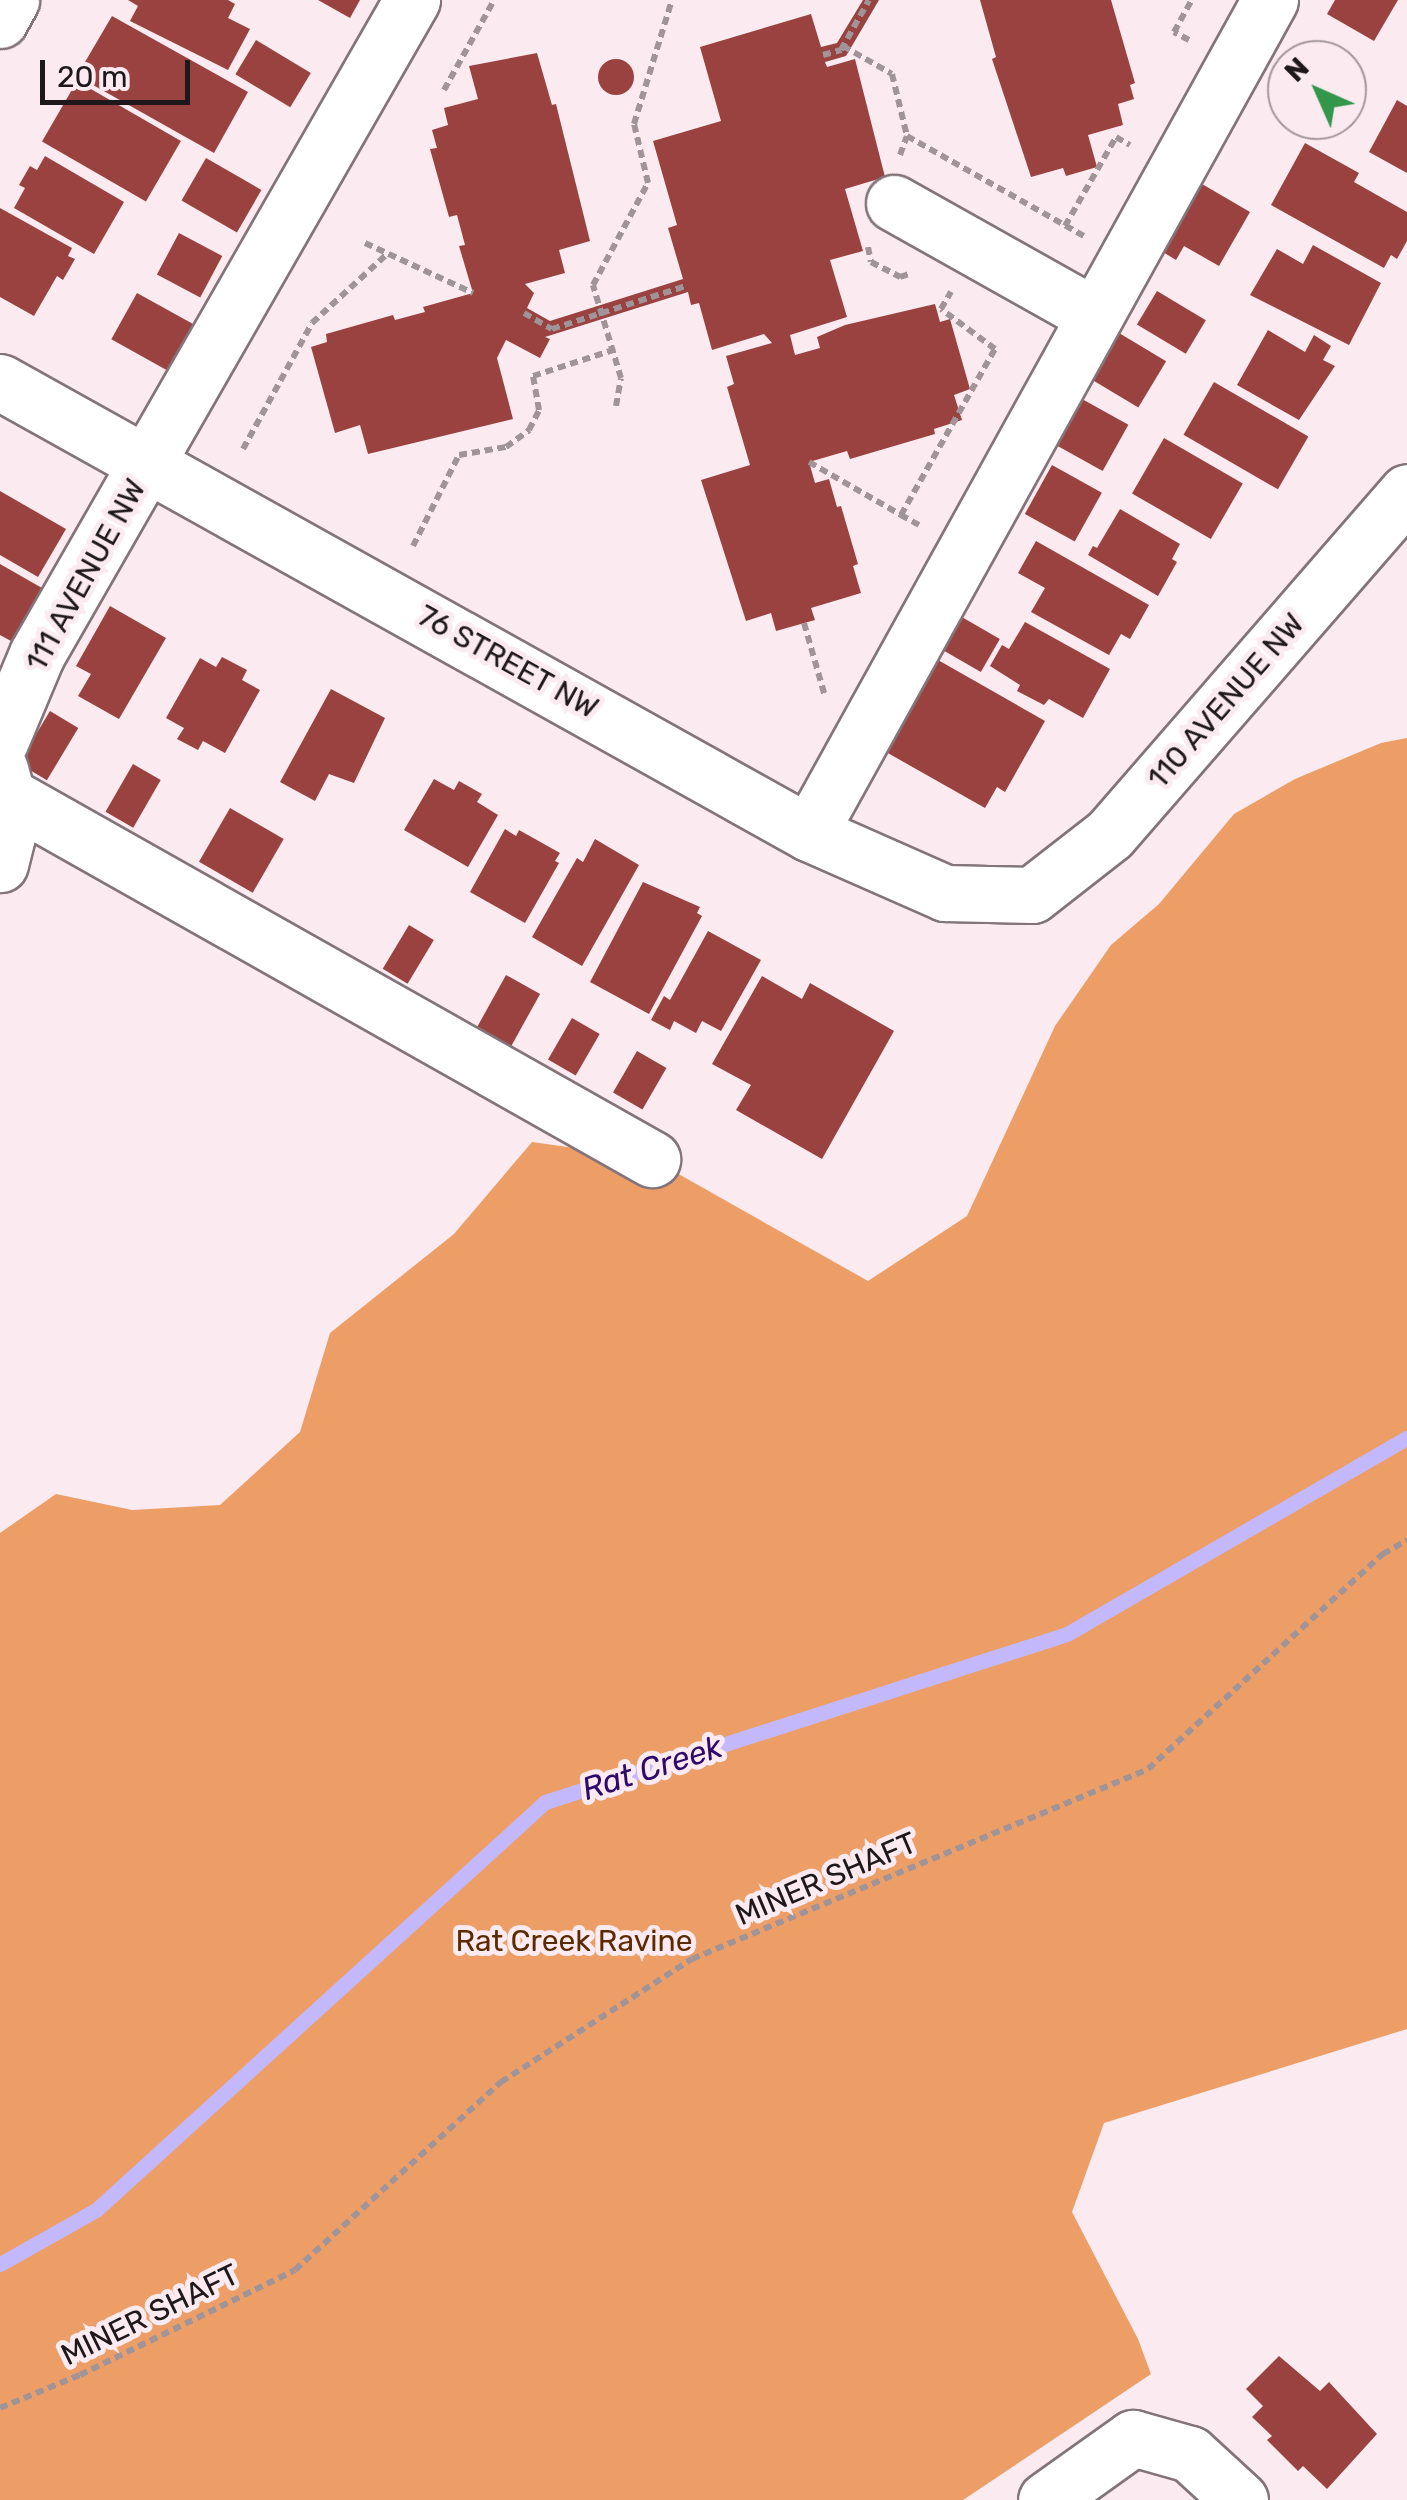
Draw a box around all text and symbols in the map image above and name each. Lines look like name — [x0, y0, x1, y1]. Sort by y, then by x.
scale bar — [45, 40, 195, 102]
north arrow — [1267, 40, 1367, 140]
text: N — [1278, 51, 1316, 89]
text: 20 m — [57, 59, 128, 95]
street label: 111 AVENUE NW — [18, 472, 154, 678]
street label: 76 STREET NW — [411, 597, 605, 727]
street label: 110 AVENUE NW — [1140, 606, 1312, 796]
water label: Rat Creek — [577, 1727, 727, 1809]
street label: MINER SHAFT — [730, 1825, 922, 1933]
park label: Rat Creek Ravine — [455, 1923, 693, 1959]
street label: MINER SHAFT — [55, 2256, 245, 2374]

